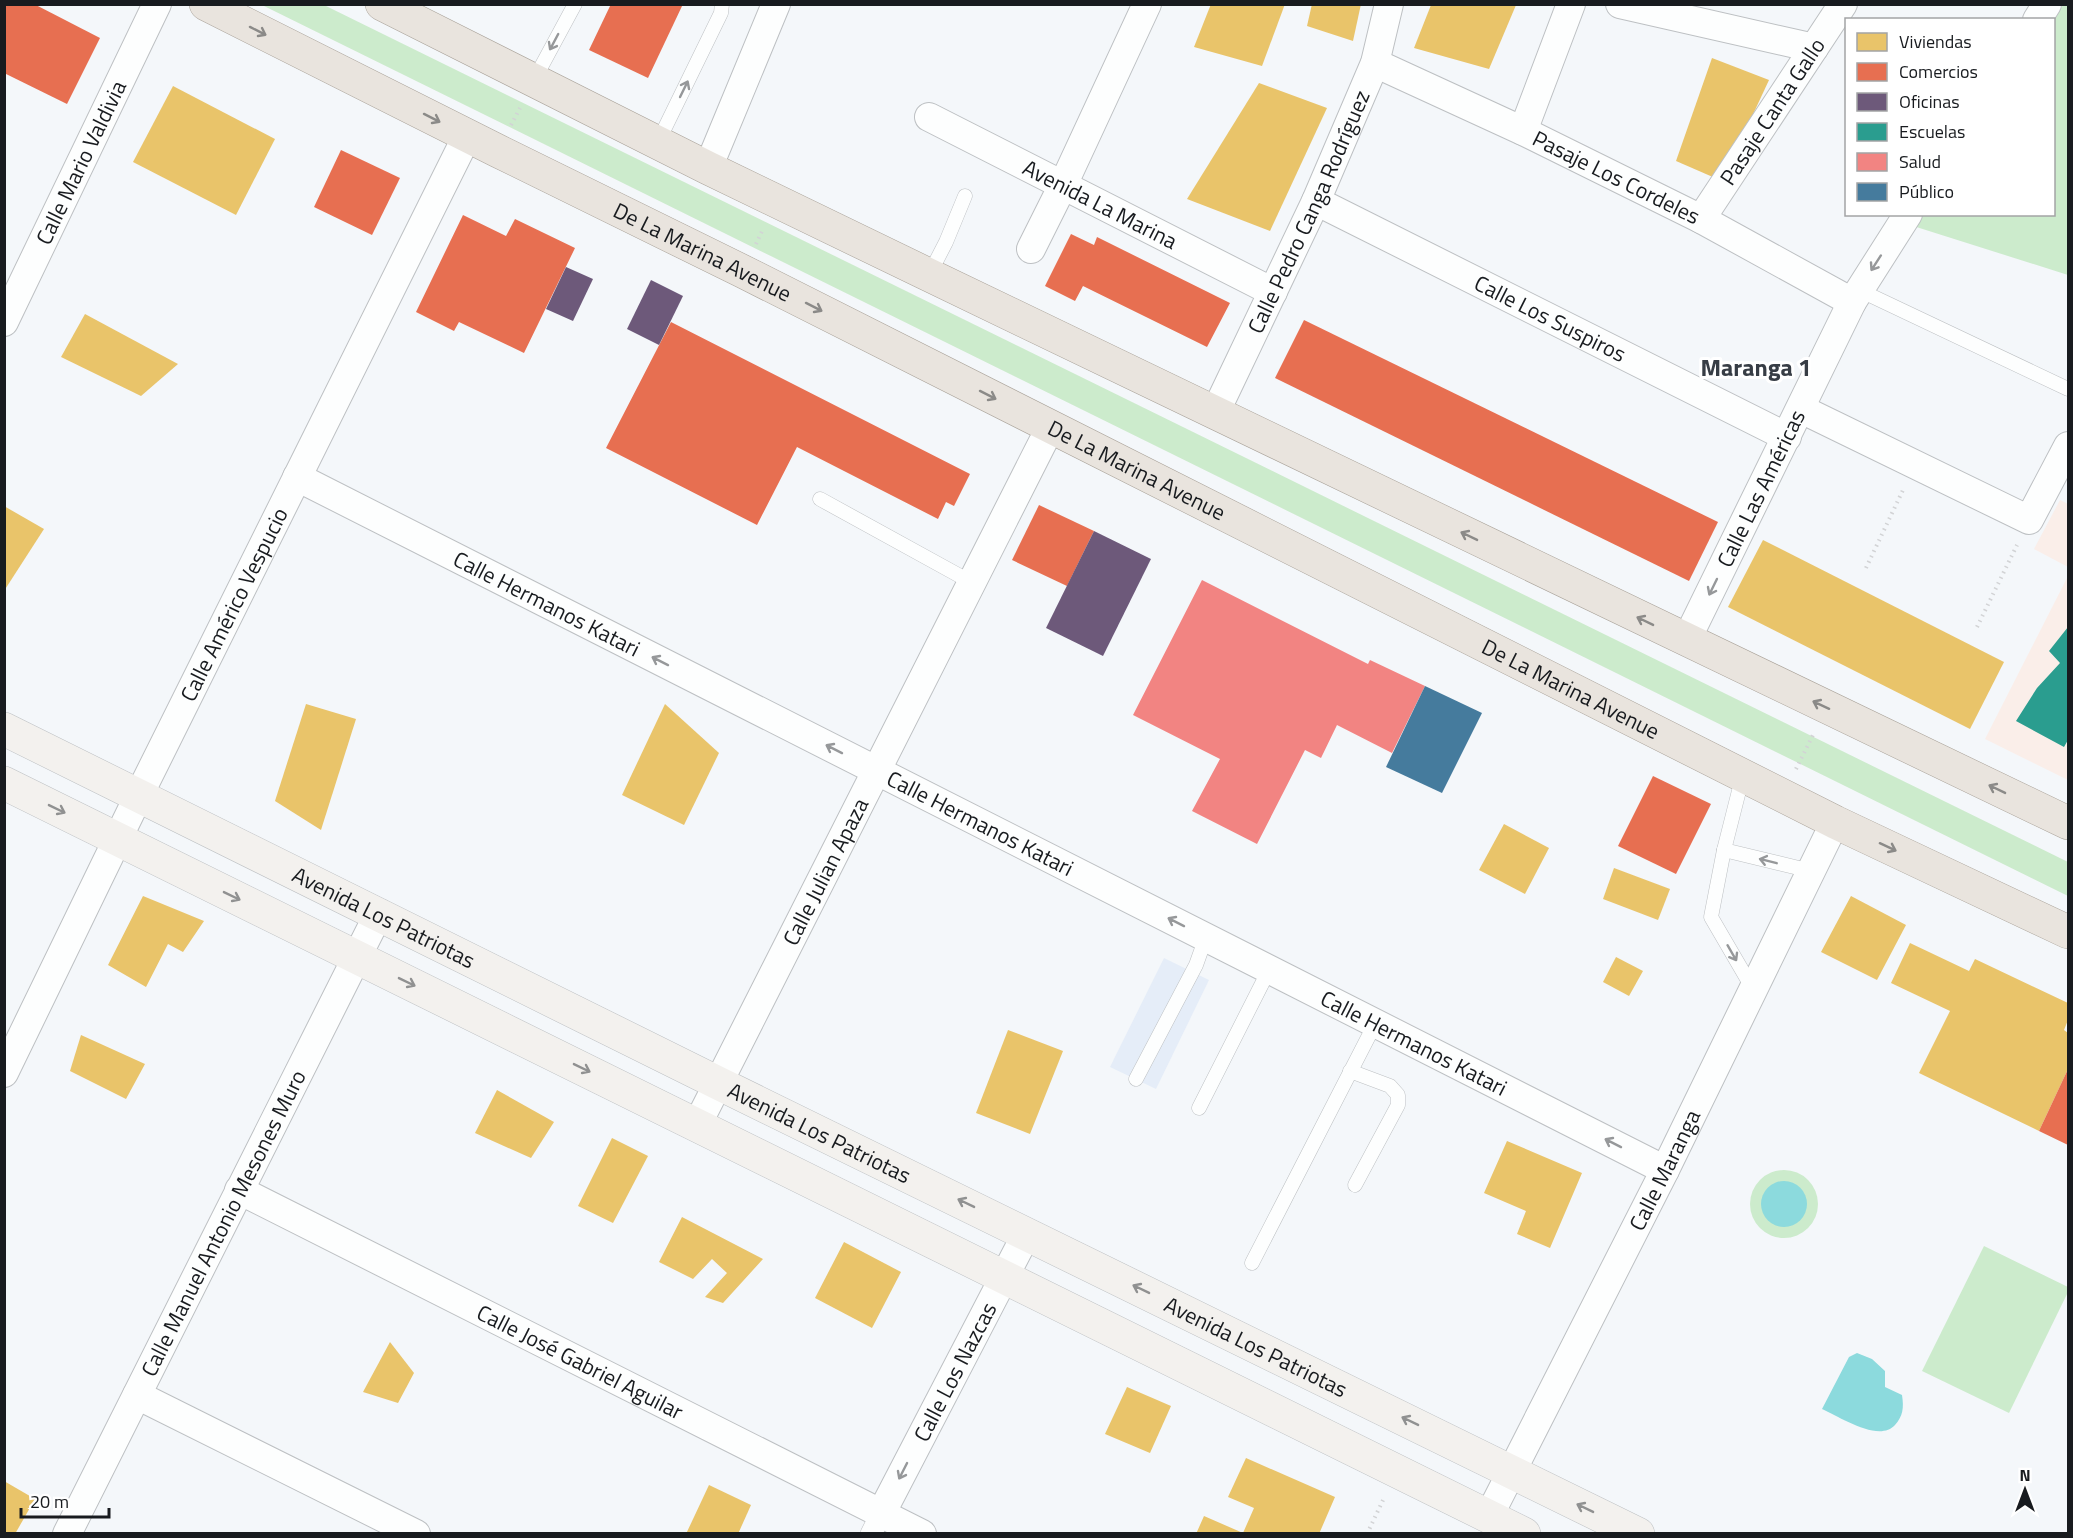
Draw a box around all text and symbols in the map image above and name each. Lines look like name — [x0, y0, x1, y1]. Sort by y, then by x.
legend — [1845, 18, 2055, 216]
one-way arrow — [249, 25, 266, 37]
text: Viviendas — [1899, 28, 1972, 55]
street label: Pasaje Canta Gallo — [1711, 31, 1833, 192]
one-way arrow — [548, 33, 560, 51]
text: Comercios — [1899, 58, 1978, 85]
street label: Calle Mario Valdivia — [27, 75, 135, 250]
one-way arrow — [678, 81, 690, 99]
street label: Calle Pedro Canga Rodríguez — [1238, 85, 1378, 339]
text: Oficinas — [1899, 88, 1960, 115]
one-way arrow — [423, 113, 441, 125]
text: Escuelas — [1899, 118, 1965, 145]
street label: Pasaje Los Cordeles — [1527, 121, 1706, 233]
text: Salud — [1899, 148, 1941, 175]
street label: Avenida La Marina — [1017, 150, 1183, 258]
text: Público — [1899, 178, 1954, 205]
street label: De La Marina Avenue — [608, 193, 798, 310]
one-way arrow — [1870, 255, 1882, 271]
street label: Calle Los Suspiros — [1468, 266, 1632, 371]
one-way arrow — [805, 302, 823, 314]
district label: Maranga 1 — [1700, 349, 1812, 385]
one-way arrow — [979, 390, 997, 401]
street label: Calle Las Américas — [1708, 404, 1814, 573]
street label: De La Marina Avenue — [1042, 411, 1232, 529]
street label: Calle Américo Vespucio — [171, 501, 297, 707]
one-way arrow — [1461, 530, 1479, 542]
street label: Calle Hermanos Katari — [447, 542, 646, 665]
one-way arrow — [1706, 578, 1718, 596]
one-way arrow — [1636, 614, 1654, 626]
street label: De La Marina Avenue — [1476, 630, 1666, 748]
one-way arrow — [651, 654, 669, 666]
one-way arrow — [1812, 698, 1830, 710]
one-way arrow — [825, 742, 843, 754]
street label: Calle Hermanos Katari — [881, 762, 1080, 885]
one-way arrow — [1988, 782, 2006, 794]
street label: Calle Julian Apaza — [774, 792, 877, 951]
one-way arrow — [48, 804, 66, 816]
one-way arrow — [1879, 841, 1897, 853]
one-way arrow — [1758, 854, 1777, 866]
street label: Avenida Los Patriotas — [287, 858, 481, 977]
one-way arrow — [222, 890, 240, 902]
one-way arrow — [1168, 916, 1186, 927]
one-way arrow — [1726, 944, 1738, 961]
one-way arrow — [397, 977, 415, 988]
street label: Calle Hermanos Katari — [1315, 981, 1513, 1104]
one-way arrow — [572, 1063, 590, 1075]
street label: Calle Manuel Antonio Mesones Muro — [132, 1064, 315, 1382]
street label: Avenida Los Patriotas — [722, 1073, 917, 1192]
street label: Calle Maranga — [1620, 1104, 1709, 1236]
one-way arrow — [1604, 1137, 1622, 1148]
one-way arrow — [958, 1197, 975, 1209]
one-way arrow — [1133, 1282, 1151, 1294]
street label: Avenida Los Patriotas — [1159, 1287, 1353, 1406]
street label: Calle José Gabriel Aguilar — [471, 1296, 690, 1428]
street label: Calle Los Nazcas — [904, 1296, 1005, 1448]
one-way arrow — [1402, 1415, 1420, 1427]
north arrow — [1995, 1460, 2055, 1520]
one-way arrow — [897, 1462, 909, 1479]
text: N — [2019, 1463, 2031, 1487]
scale bar — [21, 1481, 110, 1519]
text: 20 m — [30, 1488, 69, 1515]
one-way arrow — [1577, 1501, 1595, 1513]

